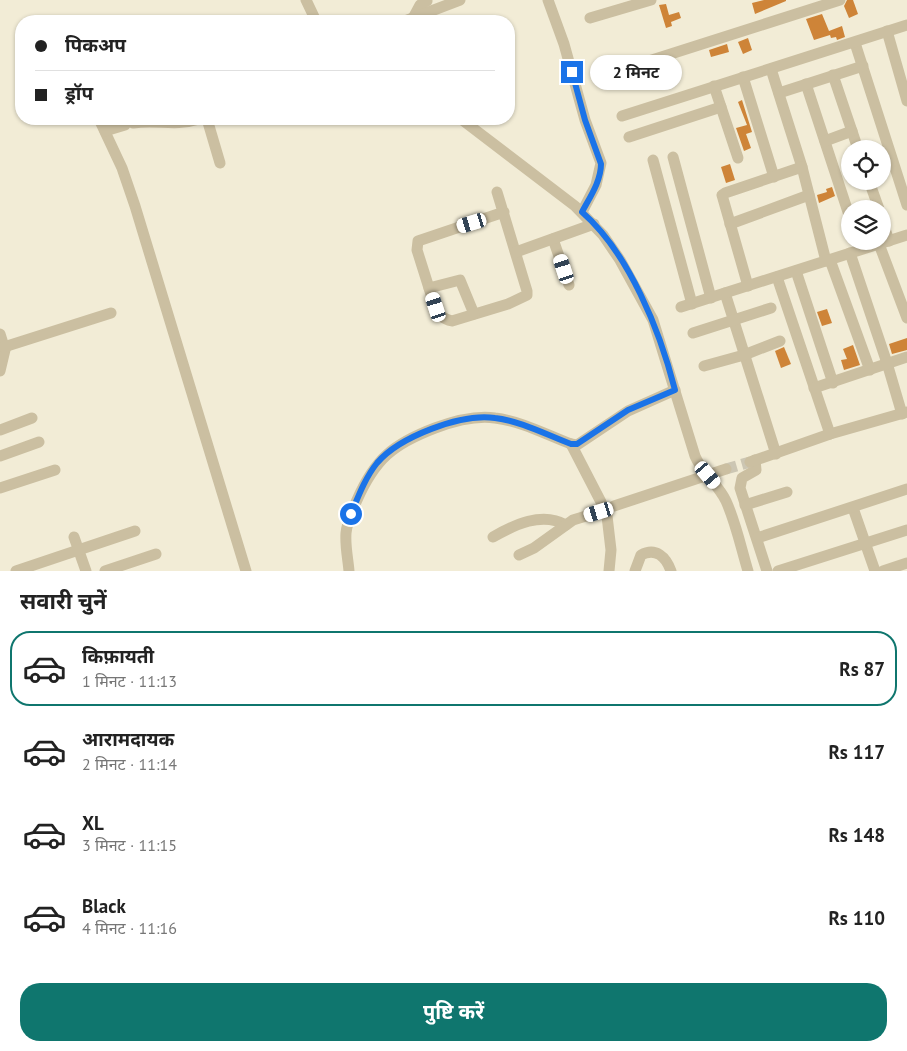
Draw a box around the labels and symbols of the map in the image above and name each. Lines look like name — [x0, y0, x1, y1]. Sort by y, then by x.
callout: 2 मिनट — [590, 54, 682, 90]
route end — [561, 61, 583, 83]
car — [455, 211, 488, 235]
car — [552, 252, 575, 286]
car — [424, 290, 447, 324]
car — [692, 459, 723, 491]
car — [582, 500, 615, 524]
route start — [340, 503, 362, 525]

